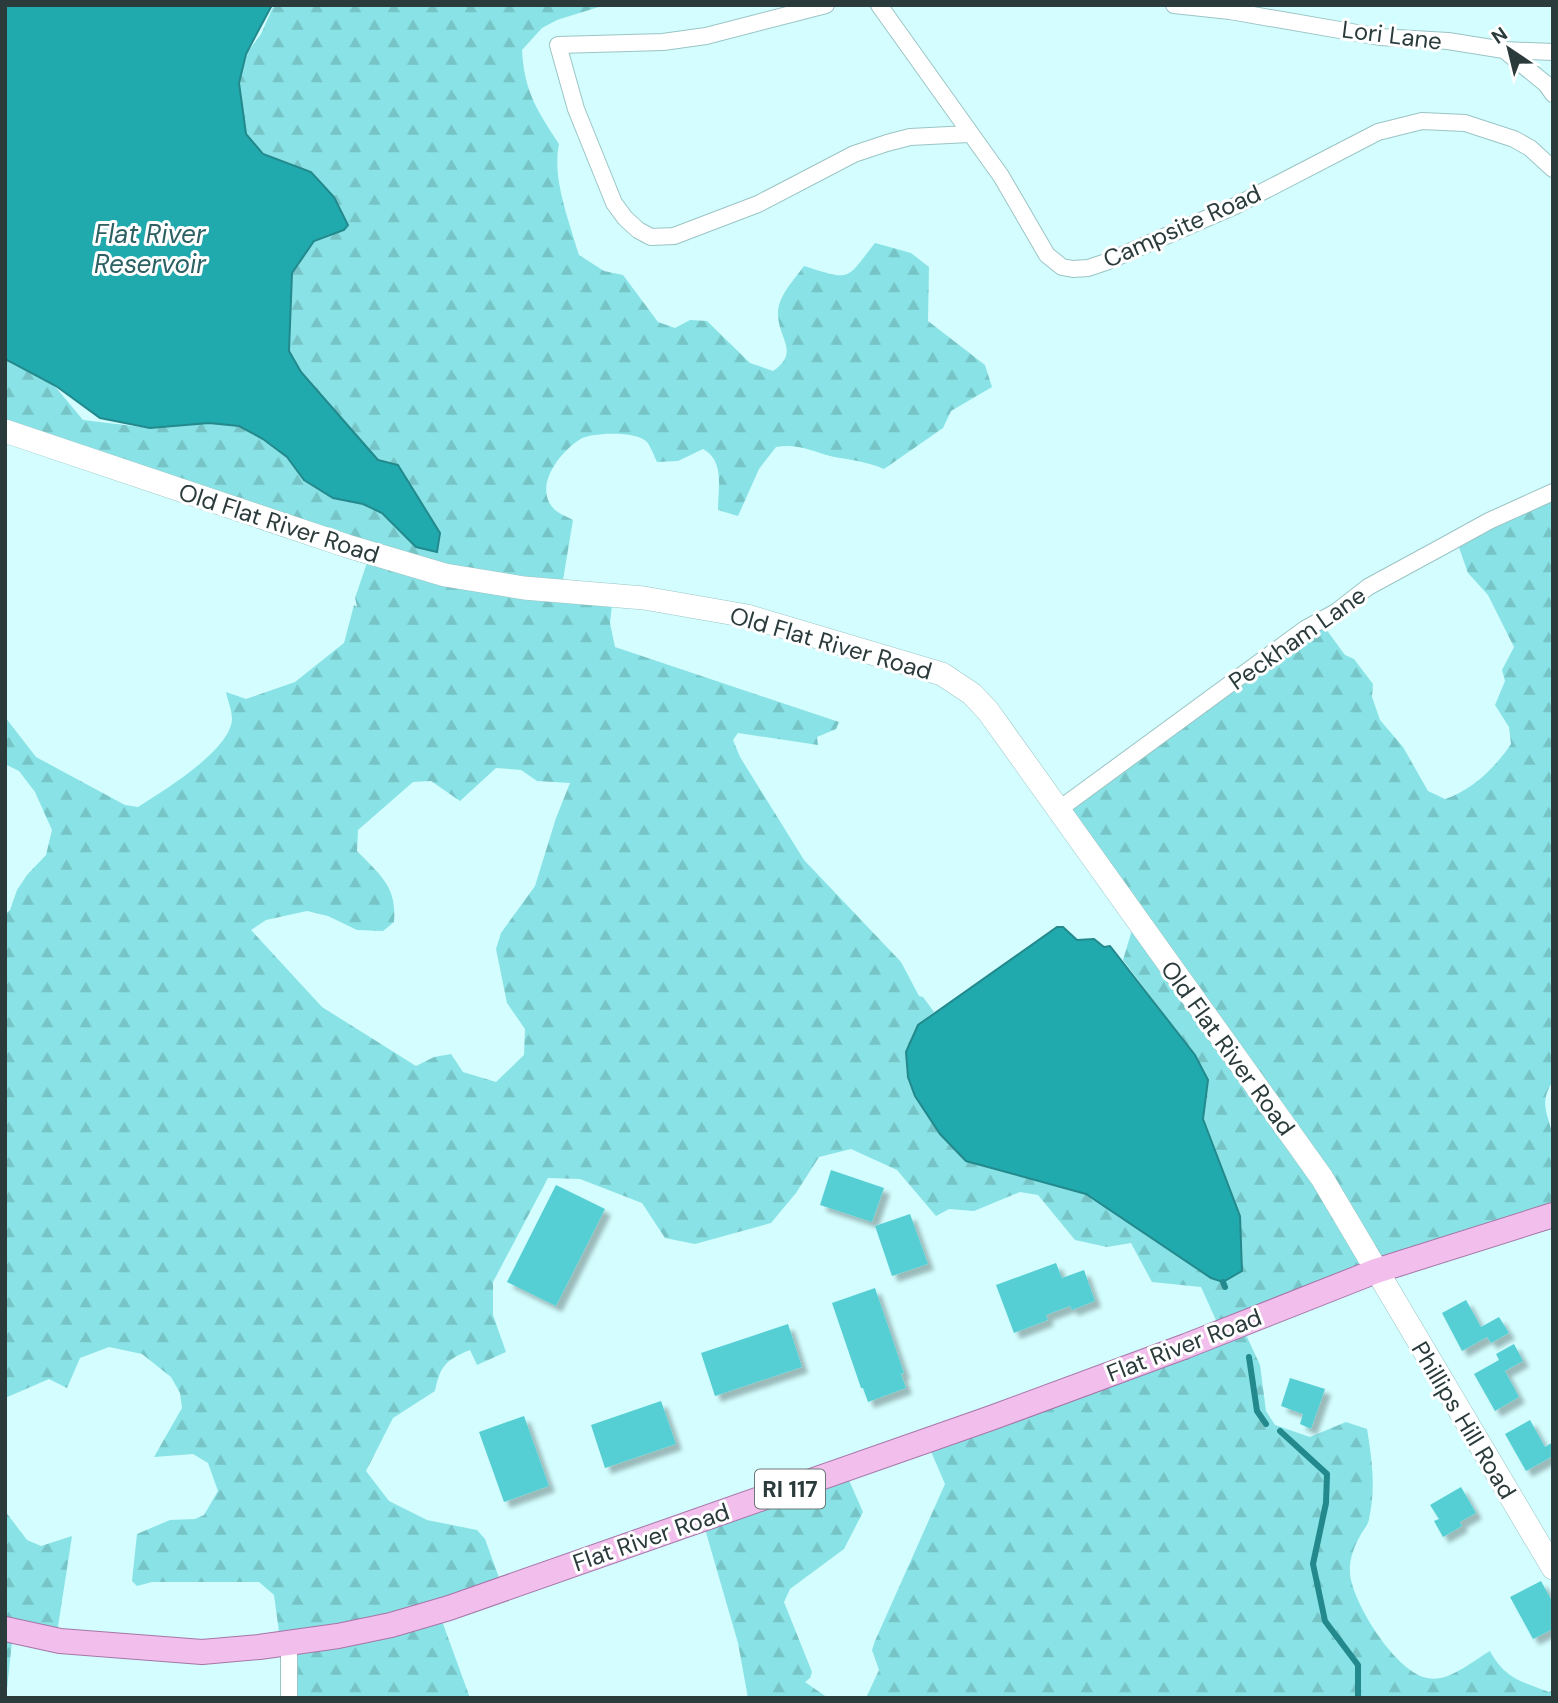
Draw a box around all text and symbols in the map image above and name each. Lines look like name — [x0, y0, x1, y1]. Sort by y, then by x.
street label: Lori Lane — [1340, 13, 1444, 57]
north arrow — [1474, 14, 1544, 84]
text: N — [1487, 21, 1512, 50]
street label: Campsite Road — [1098, 177, 1266, 275]
water label: Flat River Reservoir — [94, 217, 207, 281]
street label: Old Flat River Road — [175, 476, 383, 570]
street label: Peckham Lane — [1222, 579, 1372, 697]
street label: Old Flat River Road — [726, 599, 936, 687]
street label: Old Flat River Road — [1154, 954, 1302, 1142]
street label: Flat River Road — [1102, 1301, 1266, 1389]
street label: Phillips Hill Road — [1405, 1336, 1523, 1504]
road number: RI 117 — [755, 1470, 825, 1508]
street label: Flat River Road — [569, 1496, 733, 1578]

